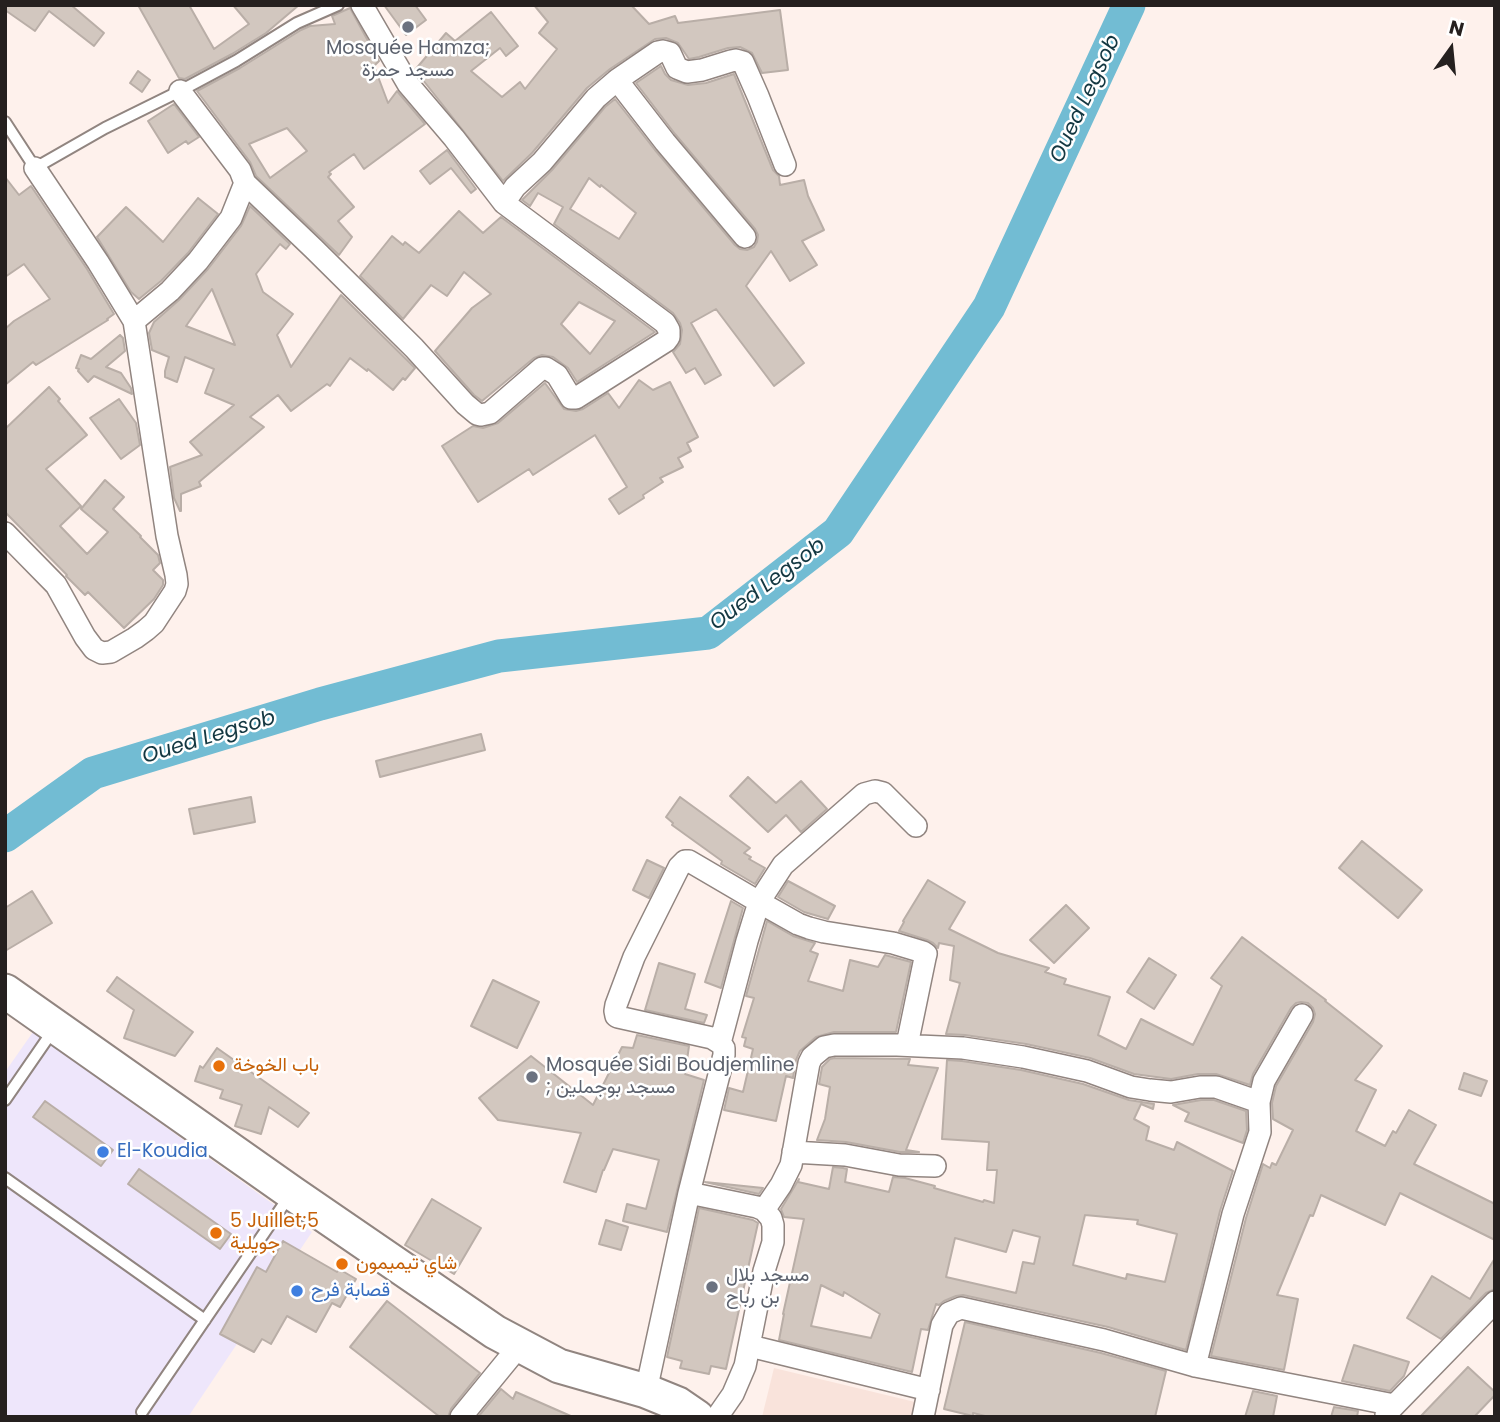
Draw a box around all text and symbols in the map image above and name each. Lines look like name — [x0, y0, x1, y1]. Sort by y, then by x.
text: N — [1446, 13, 1467, 43]
north arrow — [1416, 14, 1486, 84]
marker: Mosquée Hamza; مسجد حمزة — [400, 19, 416, 35]
water label: Oued Legsob — [1045, 31, 1127, 167]
place label: Mosquée Hamza; مسجد حمزة — [326, 38, 490, 82]
water label: Oued Legsob — [705, 533, 831, 637]
water label: Oued Legsob — [139, 706, 279, 770]
place label: باب الخوخة — [233, 1055, 319, 1077]
place label: Mosquée Sidi Boudjemline ; مسجد بوجملين — [546, 1055, 795, 1099]
marker: باب الخوخة — [211, 1058, 227, 1074]
marker: Mosquée Sidi Boudjemline ; مسجد بوجملين — [524, 1069, 540, 1085]
place label: El-Koudia — [117, 1141, 208, 1163]
marker: El-Koudia — [95, 1144, 111, 1160]
place label: 5 Juillet;5 جويلية — [230, 1211, 319, 1255]
marker: 5 Juillet;5 جويلية — [208, 1225, 224, 1241]
place label: شاي تيميمون — [356, 1253, 457, 1275]
marker: شاي تيميمون — [334, 1256, 350, 1272]
place label: مسجد بلال بن رباح — [726, 1265, 810, 1309]
marker: مسجد بلال بن رباح — [704, 1279, 720, 1295]
place label: قصابة فرح — [311, 1280, 390, 1302]
marker: قصابة فرح — [289, 1283, 305, 1299]

